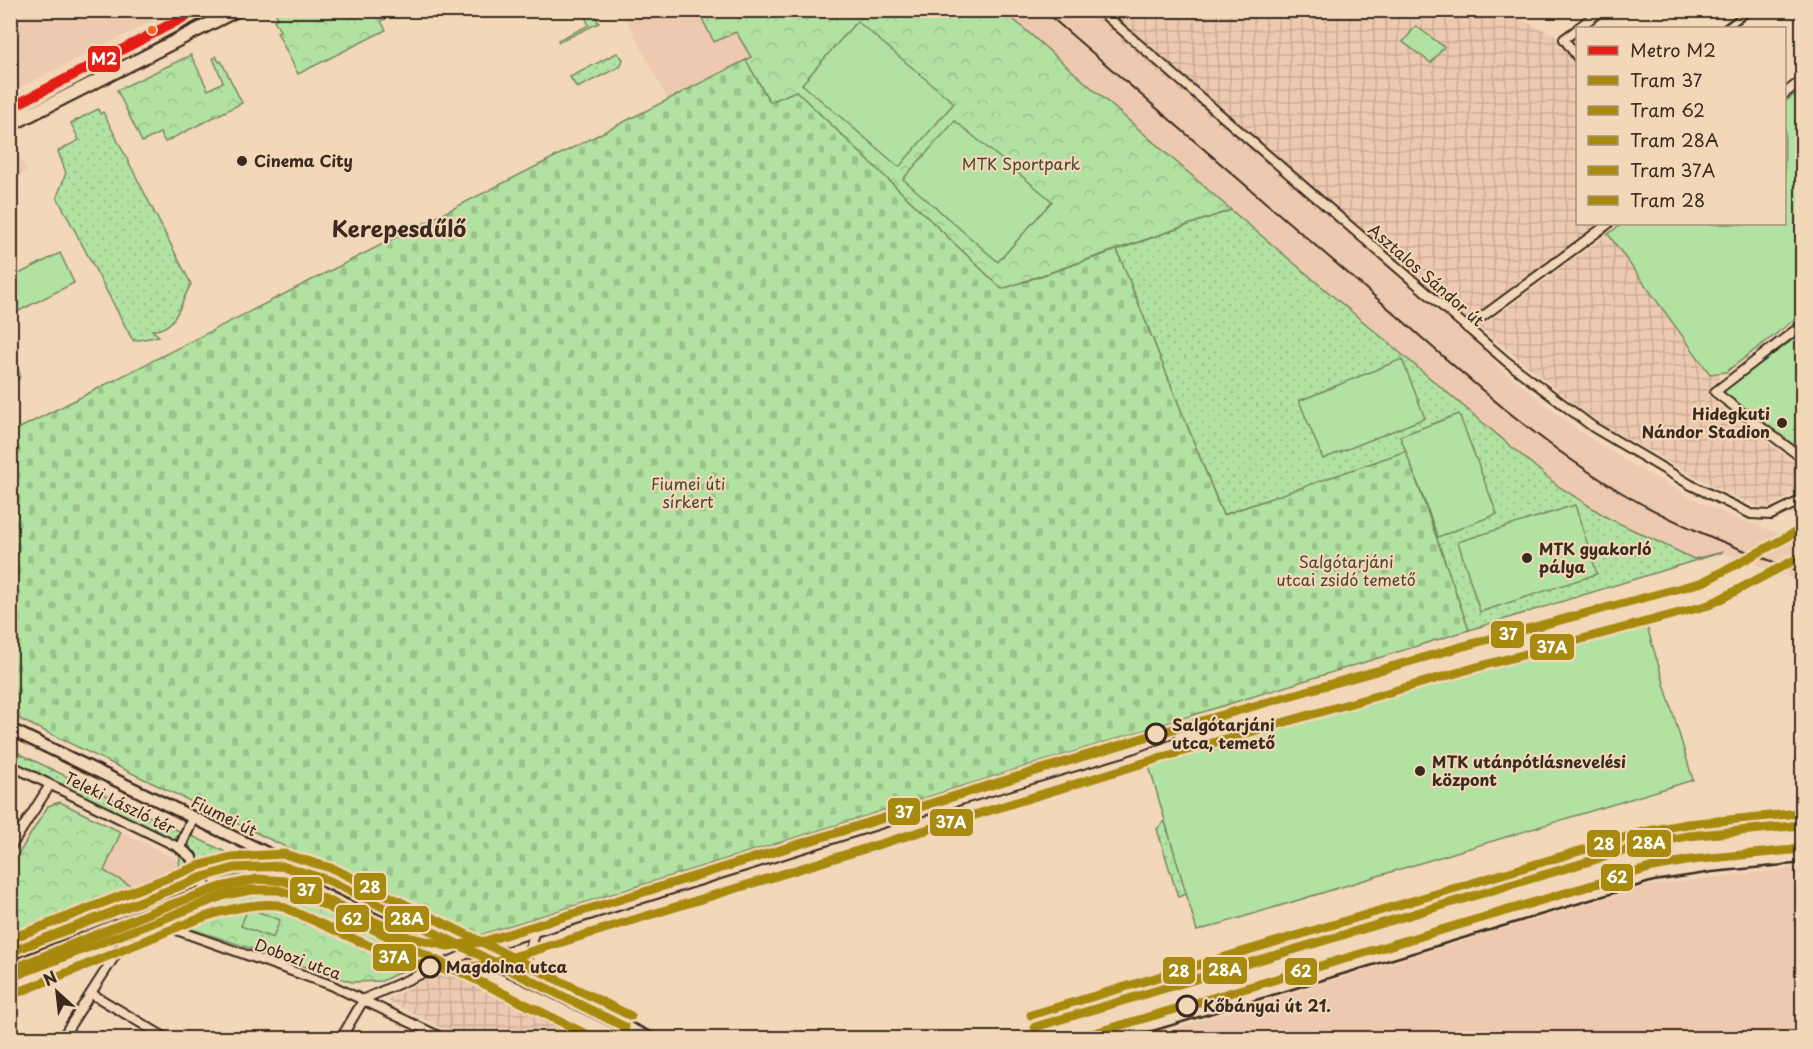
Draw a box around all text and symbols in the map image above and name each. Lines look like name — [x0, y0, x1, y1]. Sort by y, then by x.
unlabelled marker — [146, 24, 158, 36]
legend — [1576, 27, 1786, 225]
text: Metro M2 — [1630, 36, 1716, 63]
line badge: M2 — [87, 45, 121, 73]
text: M2 — [91, 46, 117, 70]
text: Tram 37 — [1630, 66, 1703, 93]
text: Tram 62 — [1630, 96, 1705, 123]
text: Tram 28A — [1630, 126, 1719, 153]
place label: Cinema City — [254, 148, 353, 172]
park label: MTK Sportpark — [962, 151, 1081, 175]
marker: Cinema City — [235, 154, 249, 168]
text: Tram 37A — [1630, 156, 1715, 183]
text: Tram 28 — [1630, 186, 1705, 213]
district label: Kerepesdűlő — [332, 211, 467, 244]
street label: Asztalos Sándor út — [1364, 217, 1490, 332]
place label: Hidegkuti Nándor Stadion — [1642, 401, 1770, 443]
marker: Hidegkuti Nándor Stadion — [1775, 416, 1789, 430]
park label: Fiumei úti sírkert — [651, 471, 725, 513]
place label: MTK gyakorló pálya — [1539, 536, 1651, 578]
park label: Salgótarjáni utcai zsidó temető — [1276, 549, 1416, 591]
marker: MTK gyakorló pálya — [1520, 551, 1534, 565]
line badge: 37 — [1490, 620, 1525, 649]
text: 37 — [1499, 621, 1518, 645]
line badge: 37A — [1529, 633, 1575, 661]
text: 37A — [1536, 634, 1568, 658]
place label: Salgótarjáni utca, temető — [1172, 712, 1275, 754]
marker: Salgótarjáni utca, temető — [1145, 723, 1167, 745]
place label: MTK utánpótlásnevelési központ — [1432, 749, 1626, 791]
marker: MTK utánpótlásnevelési központ — [1413, 764, 1427, 778]
street label: Teleki László tér — [61, 765, 180, 839]
street label: Fiumei út — [187, 789, 262, 842]
line badge: 37 — [887, 797, 921, 826]
text: 37 — [895, 799, 914, 823]
line badge: 37A — [929, 808, 974, 837]
text: 37A — [935, 809, 967, 833]
line badge: 28 — [1586, 829, 1621, 858]
line badge: 28A — [1626, 829, 1672, 858]
text: 28A — [1632, 830, 1666, 854]
text: 28 — [1593, 831, 1615, 855]
line badge: 62 — [1600, 863, 1634, 892]
text: 62 — [1606, 864, 1628, 888]
line badge: 28 — [353, 872, 387, 901]
text: 28 — [359, 874, 381, 898]
line badge: 37 — [289, 876, 323, 905]
text: 37 — [297, 877, 316, 901]
line badge: 62 — [335, 904, 370, 933]
line badge: 28A — [384, 905, 430, 933]
text: 62 — [341, 906, 363, 930]
text: 28A — [390, 906, 424, 930]
street label: Dobozi utca — [252, 931, 345, 985]
line badge: 37A — [372, 943, 417, 972]
text: 37A — [378, 944, 410, 968]
place label: Magdolna utca — [446, 954, 567, 978]
marker: Magdolna utca — [419, 956, 441, 978]
line badge: 28 — [1162, 956, 1196, 985]
line badge: 28A — [1202, 956, 1248, 985]
text: 28A — [1208, 957, 1242, 981]
line badge: 62 — [1284, 957, 1318, 986]
text: 28 — [1168, 958, 1190, 982]
text: 62 — [1290, 958, 1312, 982]
north arrow — [27, 962, 87, 1022]
text: N — [39, 964, 61, 991]
place label: Kőbányai út 21. — [1203, 993, 1331, 1017]
marker: Kőbányai út 21. — [1176, 995, 1198, 1017]

